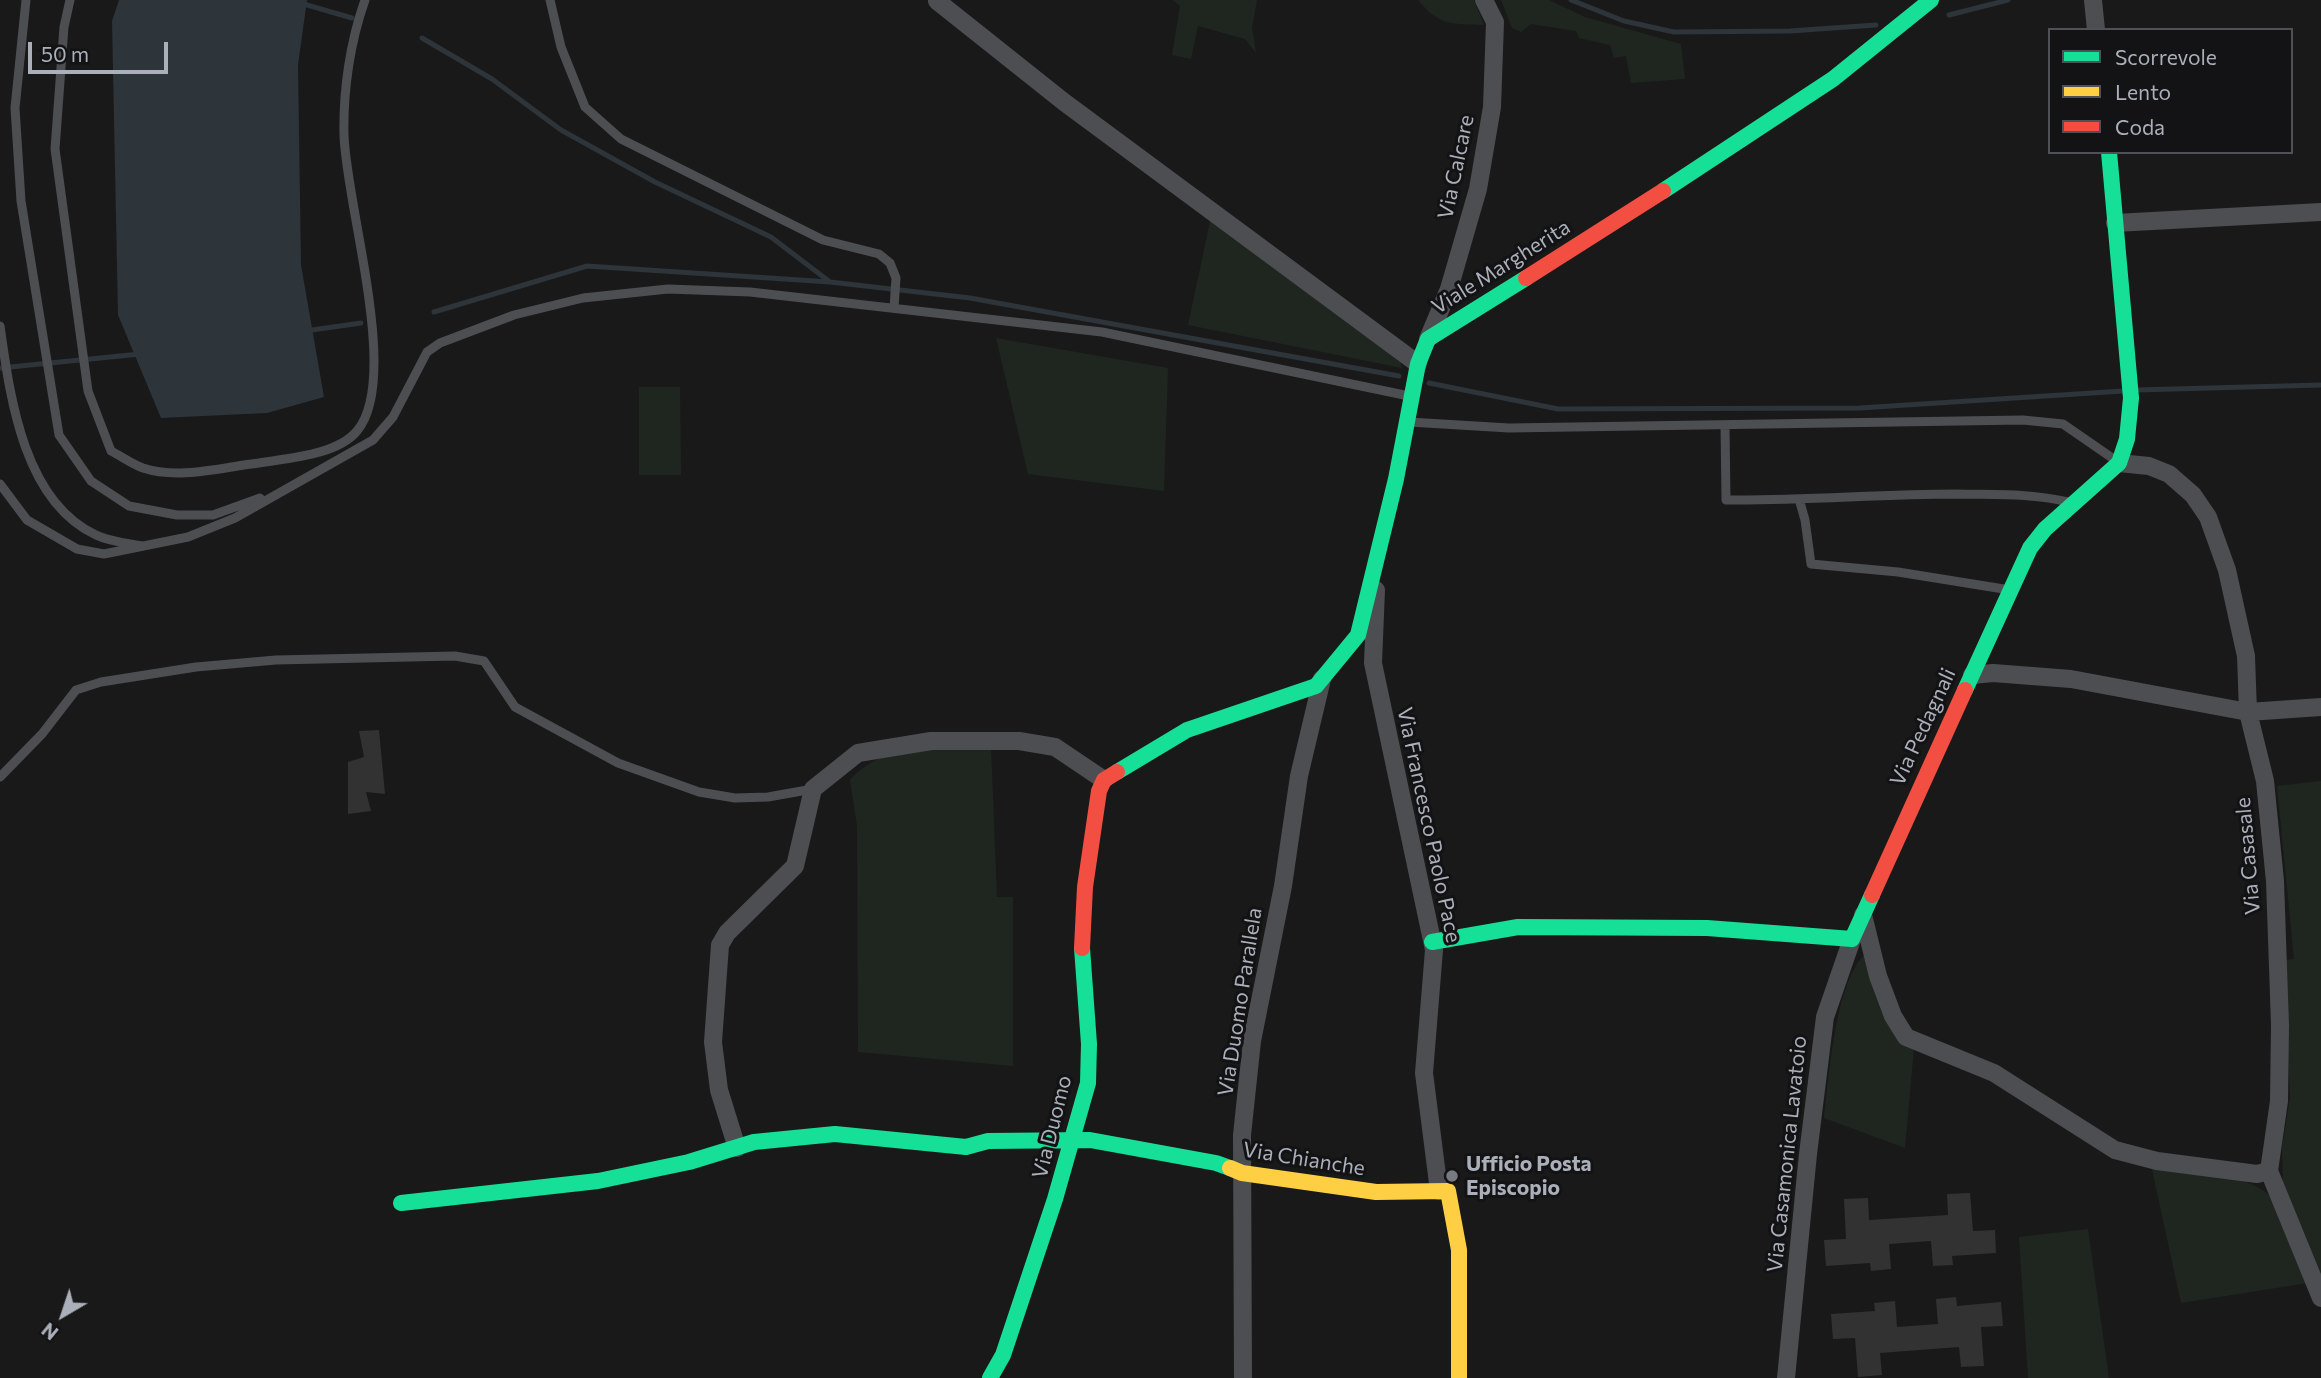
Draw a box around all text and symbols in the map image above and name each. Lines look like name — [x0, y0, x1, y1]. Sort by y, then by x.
scale bar — [32, 28, 172, 72]
legend — [2048, 28, 2293, 154]
text: 50 m — [41, 41, 89, 66]
text: Scorrevole — [2115, 44, 2217, 69]
text: Lento — [2115, 79, 2171, 104]
street label: Via Calcare — [1433, 113, 1479, 221]
text: Coda — [2115, 114, 2165, 139]
street label: Viale Margherita — [1427, 214, 1575, 320]
street label: Via Pedagnali — [1885, 664, 1961, 790]
street label: Via Francesco Paolo Pace — [1392, 705, 1466, 945]
street label: Via Casasale — [2230, 796, 2266, 916]
street label: Via Duomo Parallela — [1213, 906, 1267, 1098]
street label: Via Casamonica Lavatoio — [1762, 1034, 1812, 1274]
street label: Via Duomo — [1027, 1073, 1077, 1181]
street label: Via Chianche — [1241, 1137, 1367, 1181]
place label: Ufficio Posta Episcopio — [1466, 1151, 1592, 1201]
marker: Ufficio Posta Episcopio — [1444, 1168, 1460, 1184]
north arrow — [28, 1280, 98, 1350]
text: N — [37, 1318, 62, 1345]

